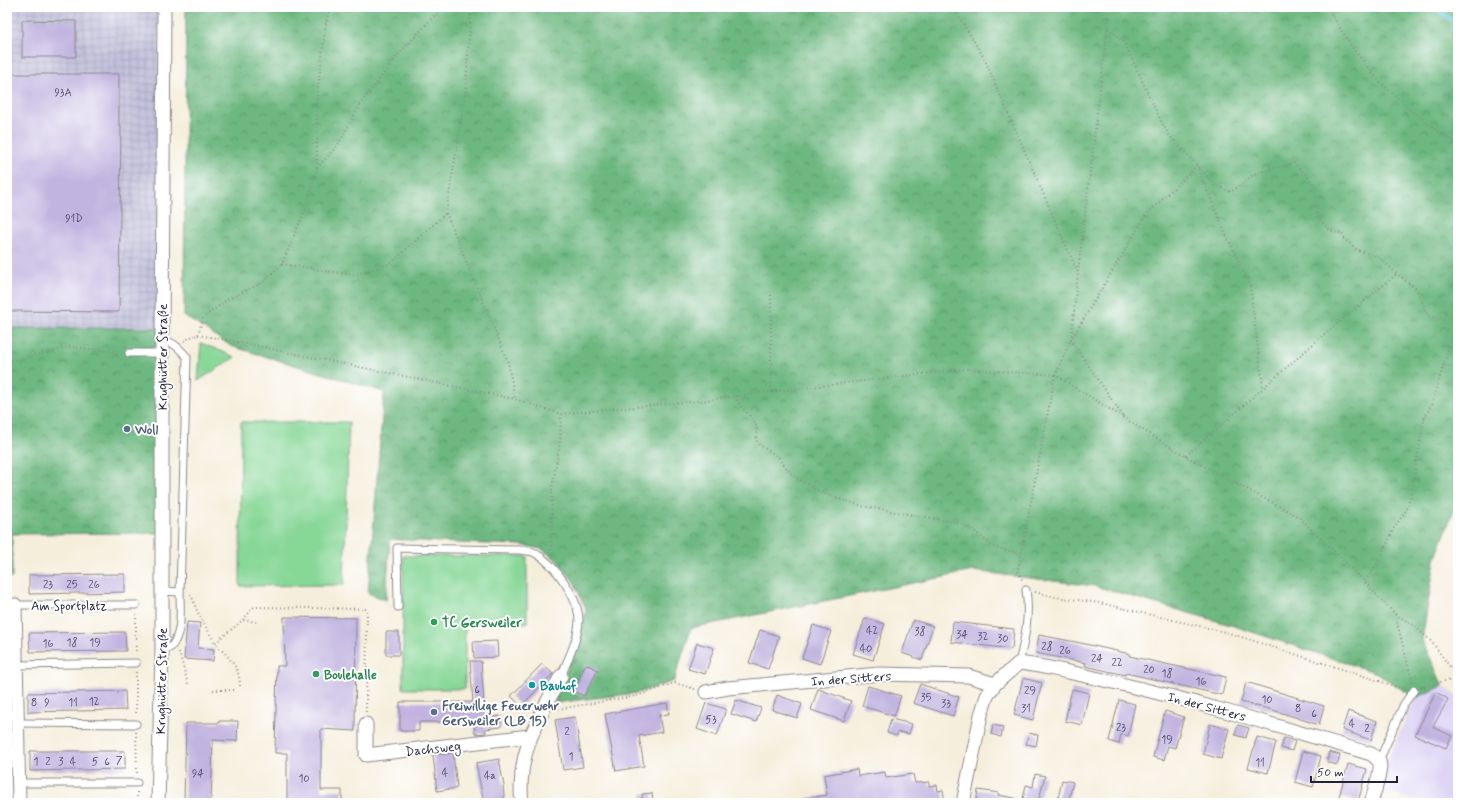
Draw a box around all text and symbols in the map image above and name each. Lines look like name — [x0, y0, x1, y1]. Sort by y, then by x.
house number: 93A — [54, 86, 72, 100]
house number: 91D — [65, 212, 83, 226]
street label: Krughütter Straße — [155, 304, 173, 410]
place label: Woll — [134, 422, 159, 439]
marker: Woll — [122, 424, 132, 434]
house number: 23 — [43, 578, 53, 592]
house number: 25 — [66, 578, 78, 592]
house number: 26 — [88, 578, 100, 592]
street label: Am Sportplatz — [31, 598, 107, 615]
place label: TC Gersweiler — [442, 615, 522, 632]
marker: TC Gersweiler — [429, 617, 439, 627]
house number: 42 — [866, 624, 878, 638]
house number: 38 — [915, 625, 926, 639]
street label: Krughütter Straße — [153, 628, 173, 734]
house number: 34 — [956, 628, 968, 642]
house number: 32 — [978, 630, 989, 644]
house number: 30 — [997, 632, 1009, 646]
house number: 18 — [67, 636, 77, 650]
house number: 19 — [89, 636, 101, 650]
house number: 16 — [43, 637, 54, 651]
house number: 28 — [1041, 640, 1053, 654]
house number: 40 — [860, 642, 872, 656]
house number: 26 — [1059, 644, 1071, 658]
house number: 24 — [1091, 652, 1103, 666]
house number: 22 — [1111, 656, 1123, 670]
house number: 20 — [1143, 663, 1155, 677]
place label: Boulehalle — [324, 667, 377, 684]
house number: 18 — [1162, 667, 1172, 681]
street label: In der Sitters — [810, 668, 892, 691]
marker: Boulehalle — [311, 669, 321, 679]
house number: 16 — [1196, 675, 1207, 689]
place label: Bauhof — [540, 678, 577, 695]
marker: Bauhof — [527, 680, 537, 690]
house number: 6 — [474, 683, 480, 697]
house number: 29 — [1024, 684, 1036, 698]
street label: In der Sitters — [1166, 689, 1248, 726]
house number: 35 — [921, 691, 932, 705]
house number: 10 — [1261, 693, 1273, 707]
house number: 12 — [89, 695, 100, 709]
house number: 8 — [31, 696, 37, 710]
house number: 9 — [44, 696, 50, 710]
house number: 11 — [68, 696, 78, 710]
house number: 33 — [941, 697, 951, 711]
place label: Freiwillige Feuerwehr Gersweiler (LB 15) — [442, 698, 560, 730]
house number: 31 — [1021, 702, 1031, 716]
house number: 8 — [1295, 702, 1301, 716]
marker: Freiwillige Feuerwehr Gersweiler (LB 15) — [429, 707, 439, 717]
house number: 6 — [1311, 707, 1317, 721]
house number: 53 — [705, 713, 717, 727]
house number: 4 — [1349, 717, 1356, 731]
house number: 23 — [1116, 721, 1126, 735]
house number: 2 — [1364, 722, 1370, 736]
house number: 2 — [564, 725, 570, 739]
house number: 19 — [1161, 733, 1173, 747]
street label: Dachsweg — [405, 738, 462, 762]
house number: 1 — [569, 750, 574, 764]
house number: 7 — [116, 754, 123, 768]
house number: 1 — [34, 755, 39, 769]
house number: 2 — [45, 755, 51, 769]
house number: 3 — [59, 755, 64, 769]
house number: 4 — [70, 755, 77, 769]
house number: 5 — [92, 755, 99, 769]
house number: 6 — [104, 755, 110, 769]
house number: 11 — [1255, 756, 1265, 770]
scale bar — [1311, 758, 1397, 784]
text: 50 m — [1317, 765, 1344, 781]
house number: 4 — [442, 766, 449, 780]
house number: 94 — [192, 767, 204, 781]
house number: 4a — [484, 769, 496, 783]
house number: 10 — [298, 772, 310, 786]

